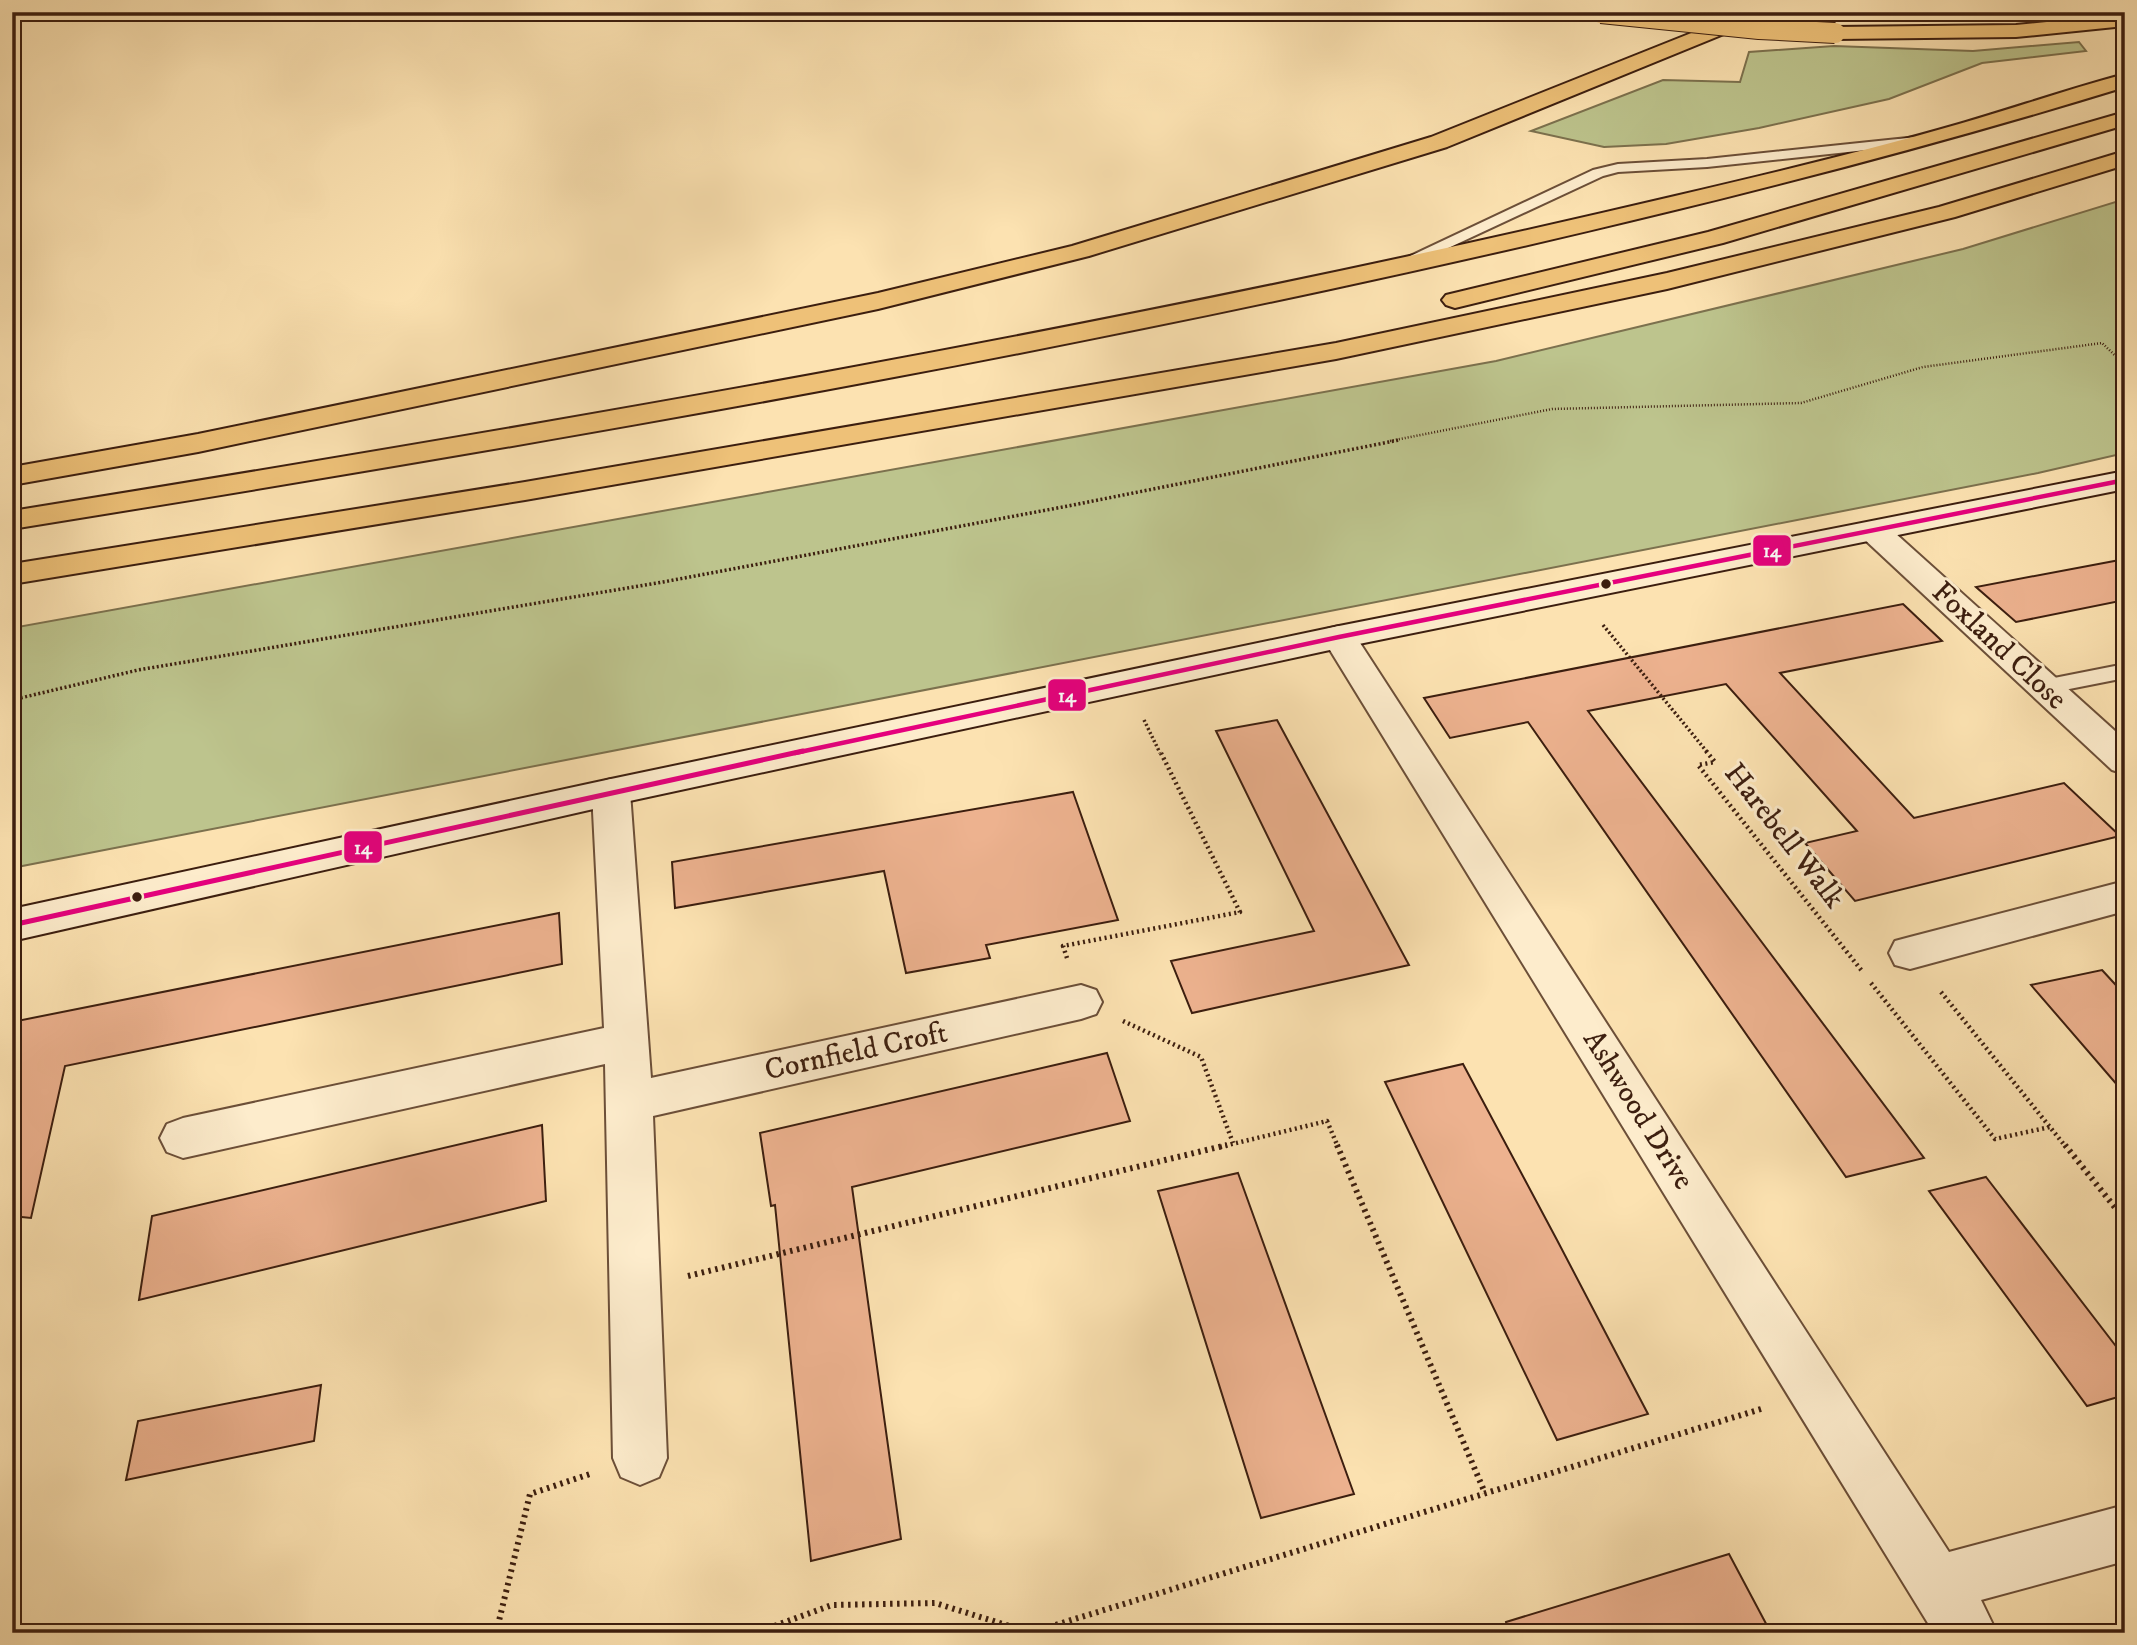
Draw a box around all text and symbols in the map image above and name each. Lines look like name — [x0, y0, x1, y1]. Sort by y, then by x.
line badge: 14 — [1752, 534, 1792, 567]
text: 14 — [1763, 540, 1782, 563]
street label: Foxland Close — [1924, 574, 2074, 718]
unlabelled marker — [1599, 577, 1613, 591]
line badge: 14 — [1047, 678, 1087, 712]
text: 14 — [1058, 685, 1077, 708]
street label: Harebell Walk — [1716, 756, 1852, 916]
line badge: 14 — [343, 830, 383, 864]
text: 14 — [354, 837, 373, 860]
unlabelled marker — [130, 890, 144, 904]
street label: Cornfield Croft — [761, 1015, 951, 1089]
street label: Ashwood Drive — [1574, 1023, 1702, 1197]

